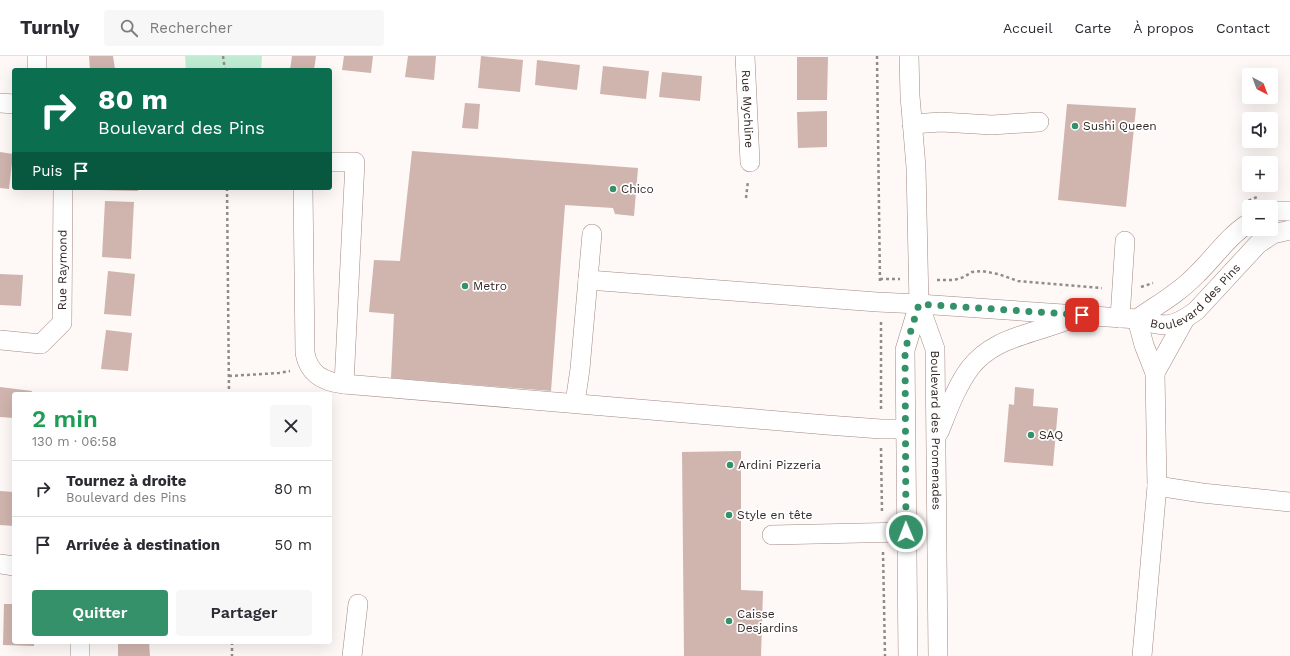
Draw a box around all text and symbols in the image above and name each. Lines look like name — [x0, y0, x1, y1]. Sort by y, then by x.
search box — [104, 10, 384, 46]
text: Turnly — [20, 16, 80, 39]
icon: search — [118, 17, 140, 39]
text: Rechercher — [150, 19, 233, 37]
text: Accueil — [1003, 20, 1052, 36]
text: Carte — [1074, 20, 1111, 36]
text: À propos — [1133, 20, 1194, 36]
text: Contact — [1216, 20, 1270, 36]
north arrow — [1242, 68, 1278, 104]
map controls — [1242, 68, 1278, 236]
street label: Rue Mychline — [739, 70, 756, 148]
text: 80 m — [98, 83, 168, 116]
icon: right — [32, 84, 84, 136]
button: sound — [1242, 112, 1278, 148]
text: Boulevard des Pins — [98, 117, 265, 138]
place label: Sushi Queen — [1083, 119, 1157, 133]
marker: Sushi Queen — [1070, 121, 1080, 131]
button: + — [1242, 156, 1278, 192]
icon: arrive — [70, 160, 92, 182]
text: Puis — [32, 162, 62, 180]
place label: Chico — [621, 182, 654, 196]
marker: Chico — [608, 184, 618, 194]
button: − — [1242, 200, 1278, 236]
street label: Rue Raymond — [55, 230, 70, 310]
street label: Boulevard des Pins — [1149, 261, 1243, 332]
place label: Metro — [473, 279, 507, 293]
marker: Metro — [460, 281, 470, 291]
pin — [1065, 298, 1099, 332]
icon: arrive — [1071, 304, 1093, 326]
street label: Boulevard des Promenades — [928, 350, 944, 510]
text: 2 min — [32, 405, 98, 433]
button: close — [270, 405, 312, 447]
place label: SAQ — [1039, 428, 1063, 442]
marker: SAQ — [1026, 430, 1036, 440]
text: 130 m · 06:58 — [32, 434, 117, 449]
place label: Ardini Pizzeria — [738, 458, 821, 472]
marker: Ardini Pizzeria — [725, 460, 735, 470]
text: Tournez à droite — [66, 472, 186, 490]
icon: right — [32, 478, 54, 500]
text: 80 m — [274, 480, 312, 498]
text: Boulevard des Pins — [66, 490, 186, 505]
place label: Style en tête — [737, 508, 813, 522]
marker: Style en tête — [724, 510, 734, 520]
position arrow — [885, 511, 927, 553]
icon: arrive — [32, 534, 54, 556]
text: Arrivée à destination — [66, 536, 220, 554]
text: 50 m — [275, 536, 312, 554]
button: Quitter — [32, 590, 168, 636]
button: Partager — [176, 590, 312, 636]
place label: Caisse Desjardins — [737, 607, 798, 635]
marker: Caisse Desjardins — [724, 616, 734, 626]

